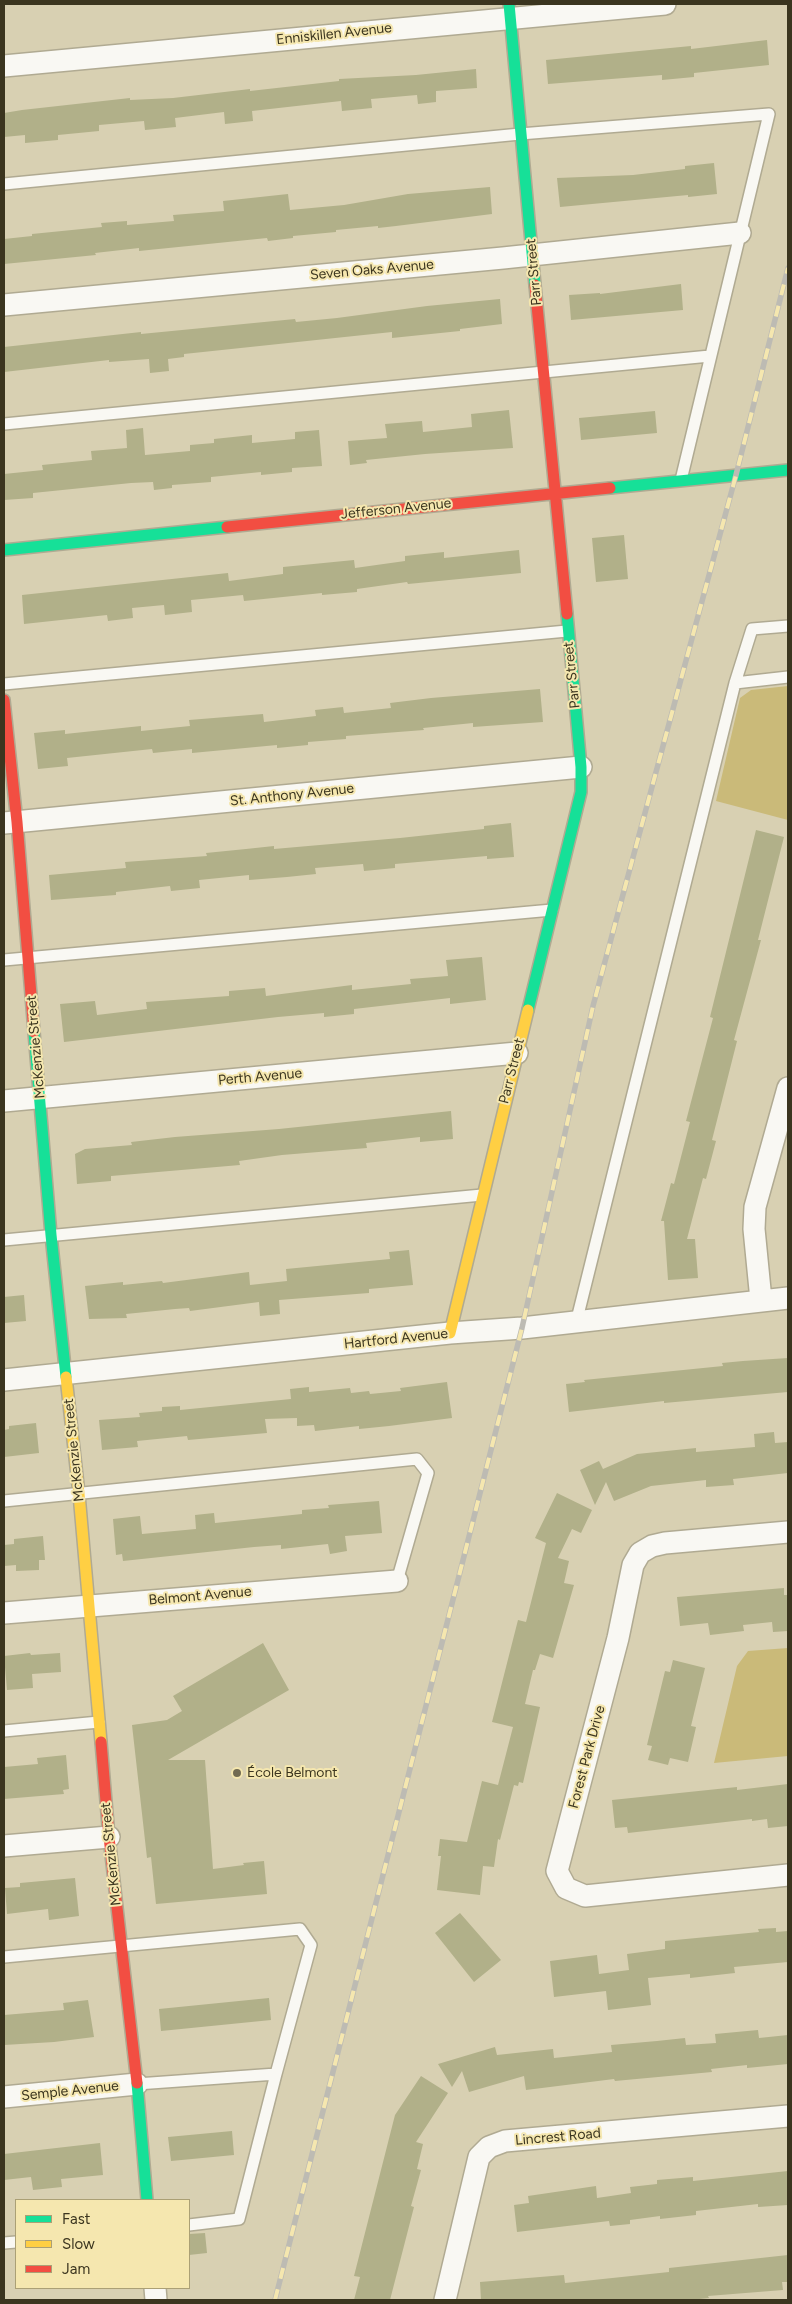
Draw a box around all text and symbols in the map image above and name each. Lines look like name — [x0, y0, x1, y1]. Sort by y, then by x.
street label: Enniskillen Avenue — [275, 20, 393, 48]
street label: Parr Street — [523, 238, 545, 306]
street label: Seven Oaks Avenue — [309, 256, 435, 284]
street label: Jefferson Avenue — [340, 495, 452, 523]
street label: Parr Street — [560, 641, 584, 709]
street label: St. Anthony Avenue — [229, 780, 355, 810]
street label: McKenzie Street — [23, 995, 49, 1099]
street label: Parr Street — [496, 1036, 528, 1106]
street label: Perth Avenue — [217, 1065, 303, 1089]
street label: Hartford Avenue — [343, 1325, 449, 1353]
street label: McKenzie Street — [60, 1398, 88, 1502]
street label: Belmont Avenue — [148, 1583, 252, 1609]
street label: Forest Park Drive — [565, 1704, 609, 1810]
place label: École Belmont — [247, 1765, 338, 1781]
marker: École Belmont — [231, 1767, 243, 1779]
street label: McKenzie Street — [97, 1802, 125, 1906]
street label: Semple Avenue — [20, 2078, 120, 2104]
street label: Lincrest Road — [515, 2125, 601, 2149]
legend — [15, 2199, 190, 2289]
text: Fast — [62, 2210, 90, 2228]
text: Slow — [62, 2235, 95, 2253]
text: Jam — [62, 2260, 90, 2278]

